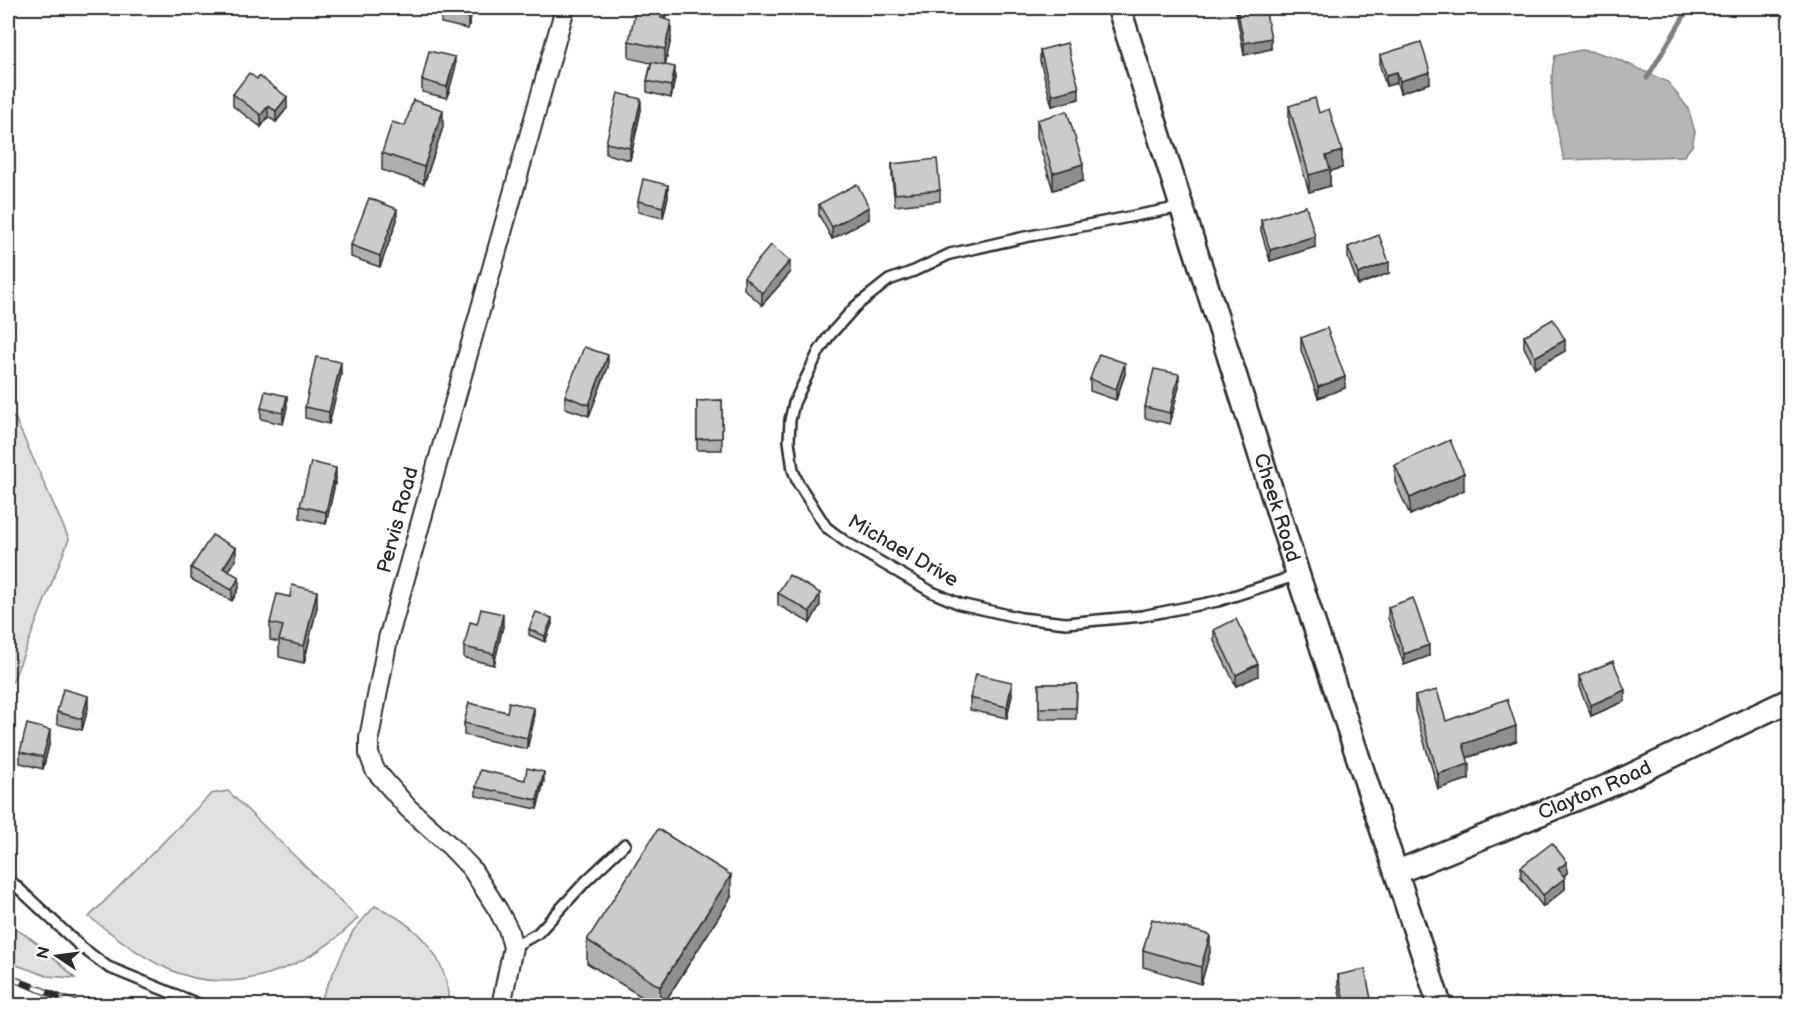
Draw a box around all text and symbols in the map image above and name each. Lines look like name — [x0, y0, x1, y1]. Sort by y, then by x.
street label: Cheek Road — [1248, 450, 1305, 565]
street label: Pervis Road — [372, 464, 424, 576]
street label: Michael Drive — [843, 510, 963, 592]
street label: Clayton Road — [1535, 755, 1655, 825]
north arrow — [27, 926, 87, 986]
text: N — [33, 945, 54, 961]

